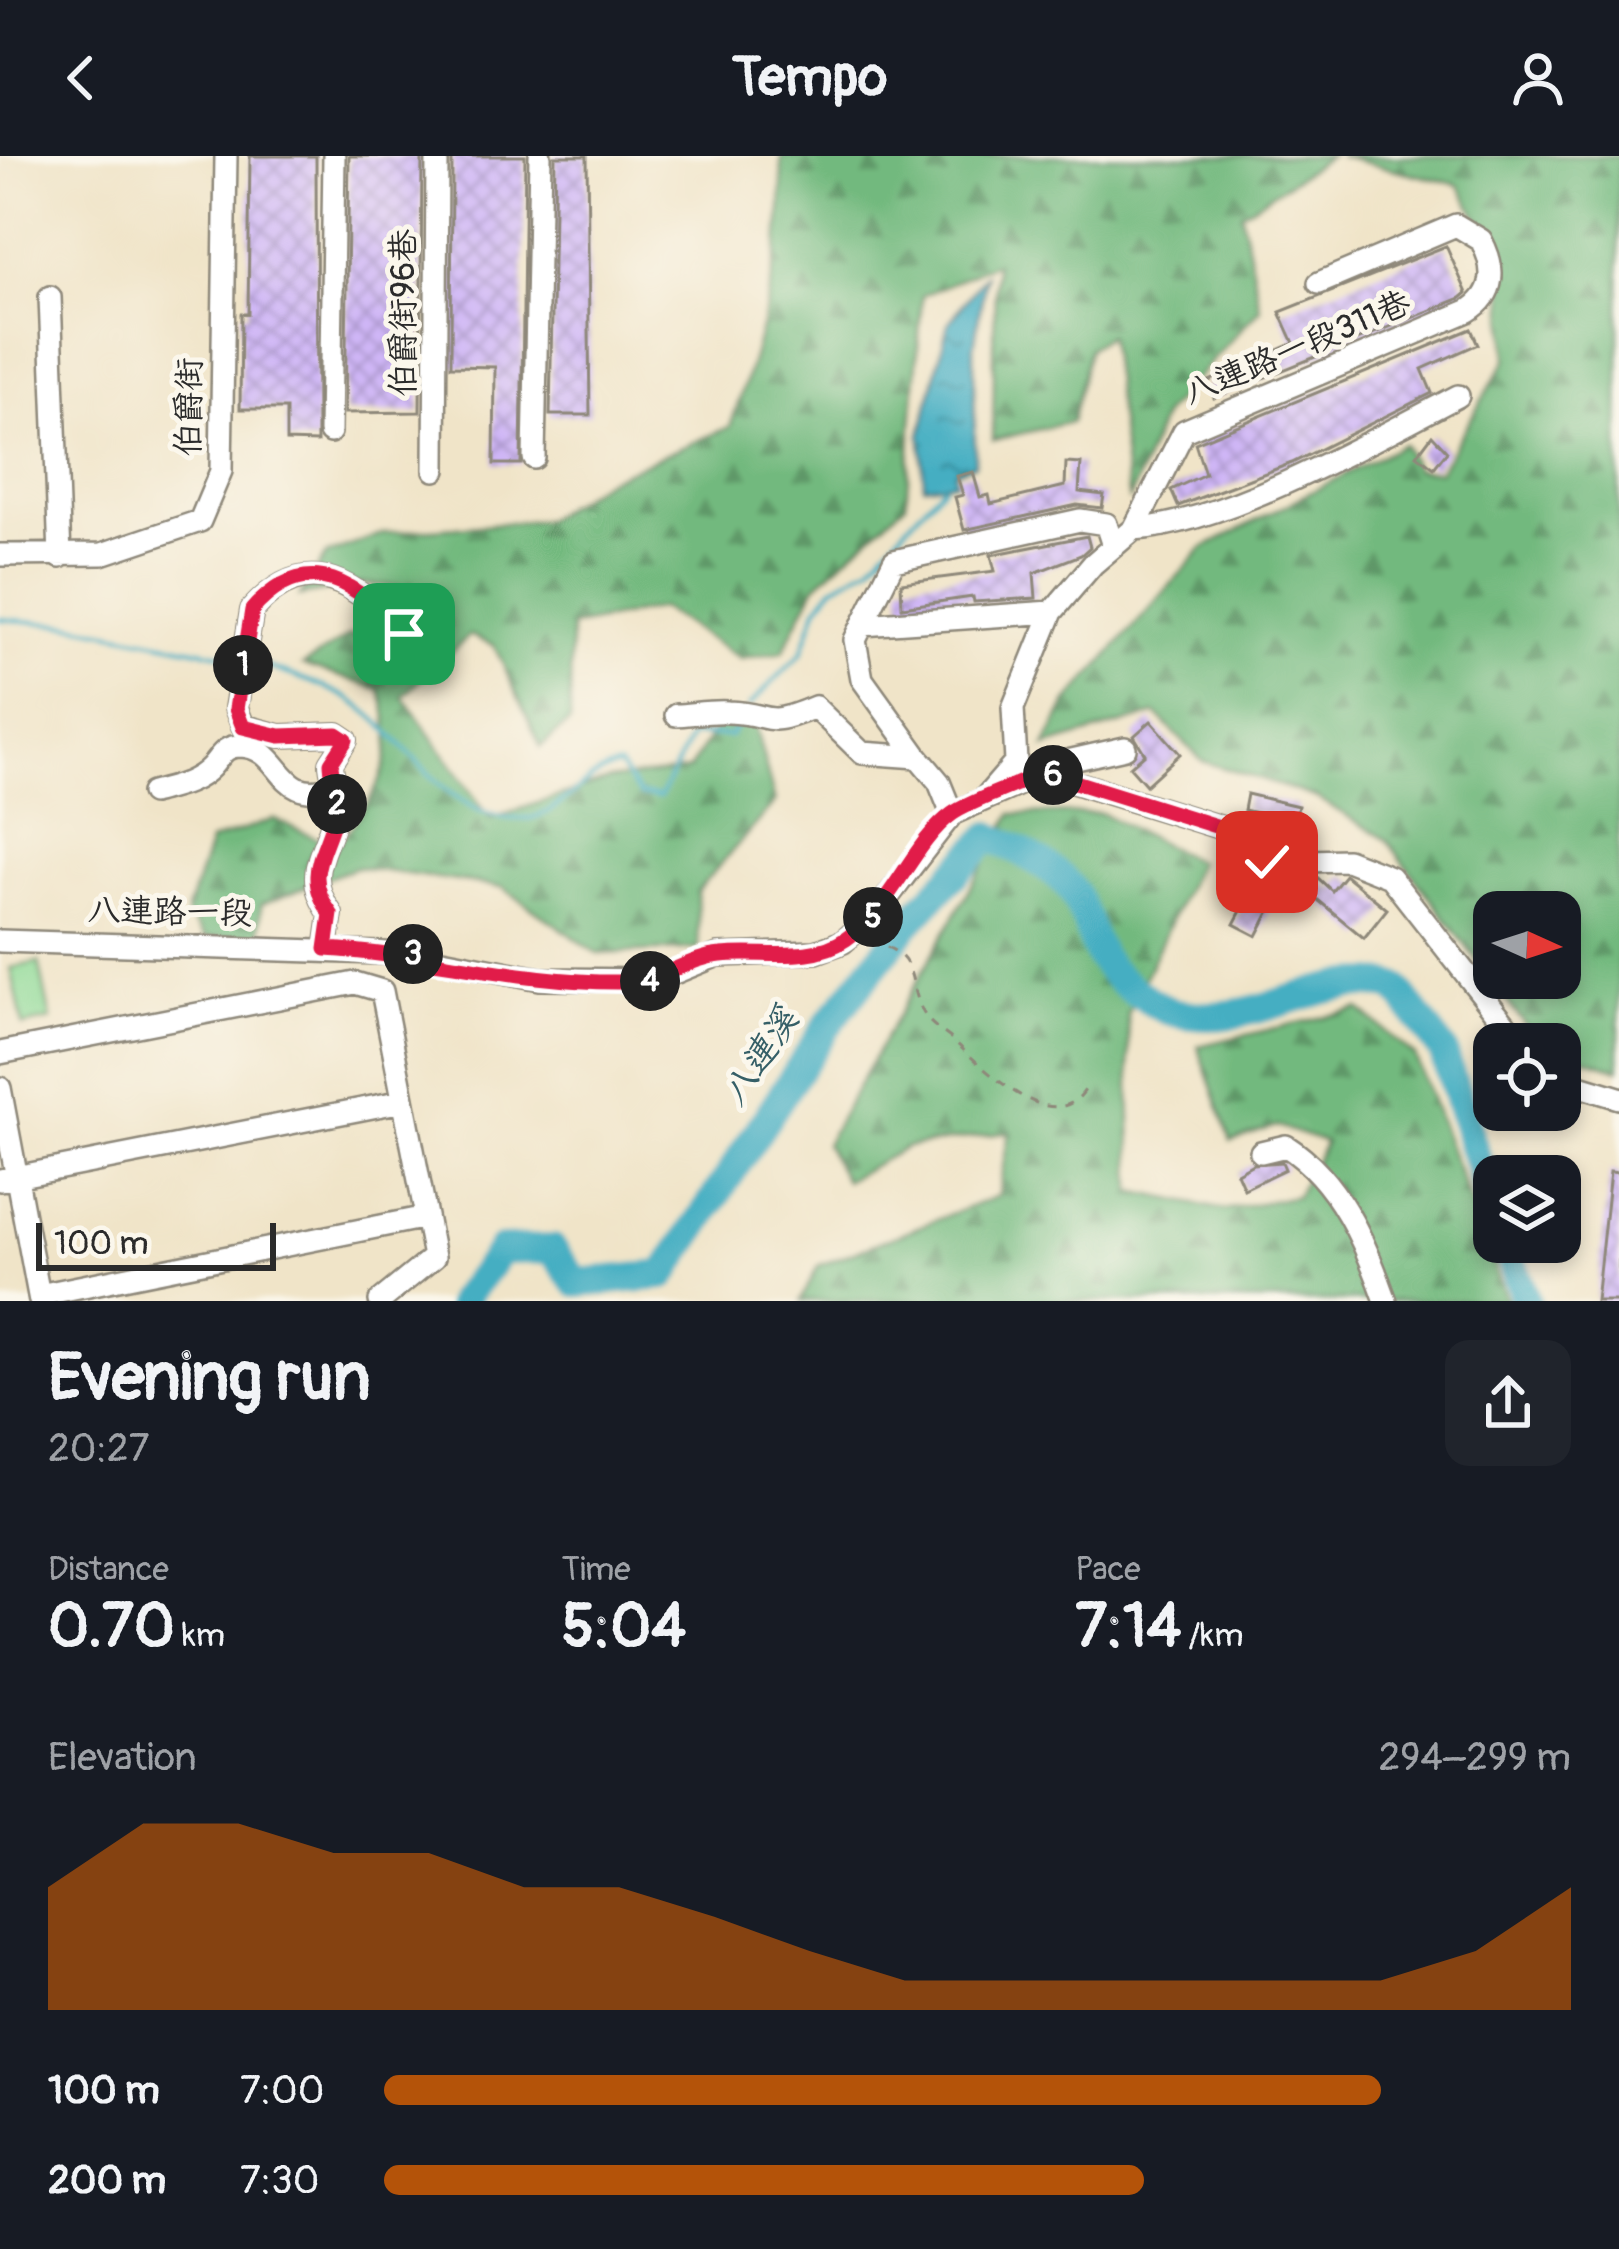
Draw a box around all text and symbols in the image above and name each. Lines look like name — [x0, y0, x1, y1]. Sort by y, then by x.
text: Tempo — [732, 44, 887, 112]
icon: back — [48, 45, 114, 111]
icon: person — [1505, 45, 1571, 111]
street label: 伯爵街96巷 — [383, 229, 424, 397]
street label: 八連路一段311巷 — [1178, 282, 1416, 414]
street label: 伯爵街 — [168, 357, 210, 457]
pin — [353, 583, 455, 685]
icon: arrive — [371, 601, 437, 667]
pin: 1 — [213, 635, 273, 695]
text: 1 — [237, 644, 249, 685]
pin: 6 — [1023, 745, 1083, 805]
text: 6 — [1043, 754, 1063, 795]
pin: 2 — [307, 774, 367, 834]
text: 2 — [328, 783, 346, 824]
pin — [1216, 811, 1318, 913]
icon: check — [1234, 829, 1300, 895]
pin: 5 — [843, 887, 903, 947]
street label: 八連路一段 — [87, 890, 253, 934]
north arrow — [1473, 891, 1581, 999]
map controls — [1473, 891, 1581, 1263]
text: 5 — [864, 896, 882, 937]
pin: 3 — [383, 924, 443, 984]
text: 3 — [404, 933, 422, 974]
pin: 4 — [620, 951, 680, 1011]
text: 4 — [640, 960, 660, 1001]
water label: 八連溪 — [712, 998, 809, 1115]
button: locate — [1473, 1023, 1581, 1131]
button: layers — [1473, 1155, 1581, 1263]
scale bar — [36, 1217, 276, 1270]
text: 100 m — [54, 1223, 148, 1264]
text: Evening run — [48, 1337, 371, 1420]
button: share — [1445, 1340, 1571, 1466]
text: 20:27 — [48, 1424, 149, 1473]
text: Distance — [48, 1549, 169, 1590]
text: Time — [562, 1549, 631, 1590]
text: Pace — [1075, 1549, 1141, 1590]
text: 0.70 — [48, 1590, 175, 1665]
text: 5:04 — [562, 1590, 686, 1665]
text: 7:14 — [1075, 1590, 1181, 1665]
text: km — [175, 1615, 225, 1656]
text: /km — [1181, 1615, 1243, 1656]
text: Elevation — [48, 1733, 197, 1782]
text: 294–299 m — [1378, 1733, 1571, 1782]
text: 100 m — [48, 2066, 160, 2115]
text: 7:00 — [240, 2066, 324, 2115]
text: 200 m — [48, 2156, 166, 2205]
text: 7:30 — [240, 2156, 319, 2205]

